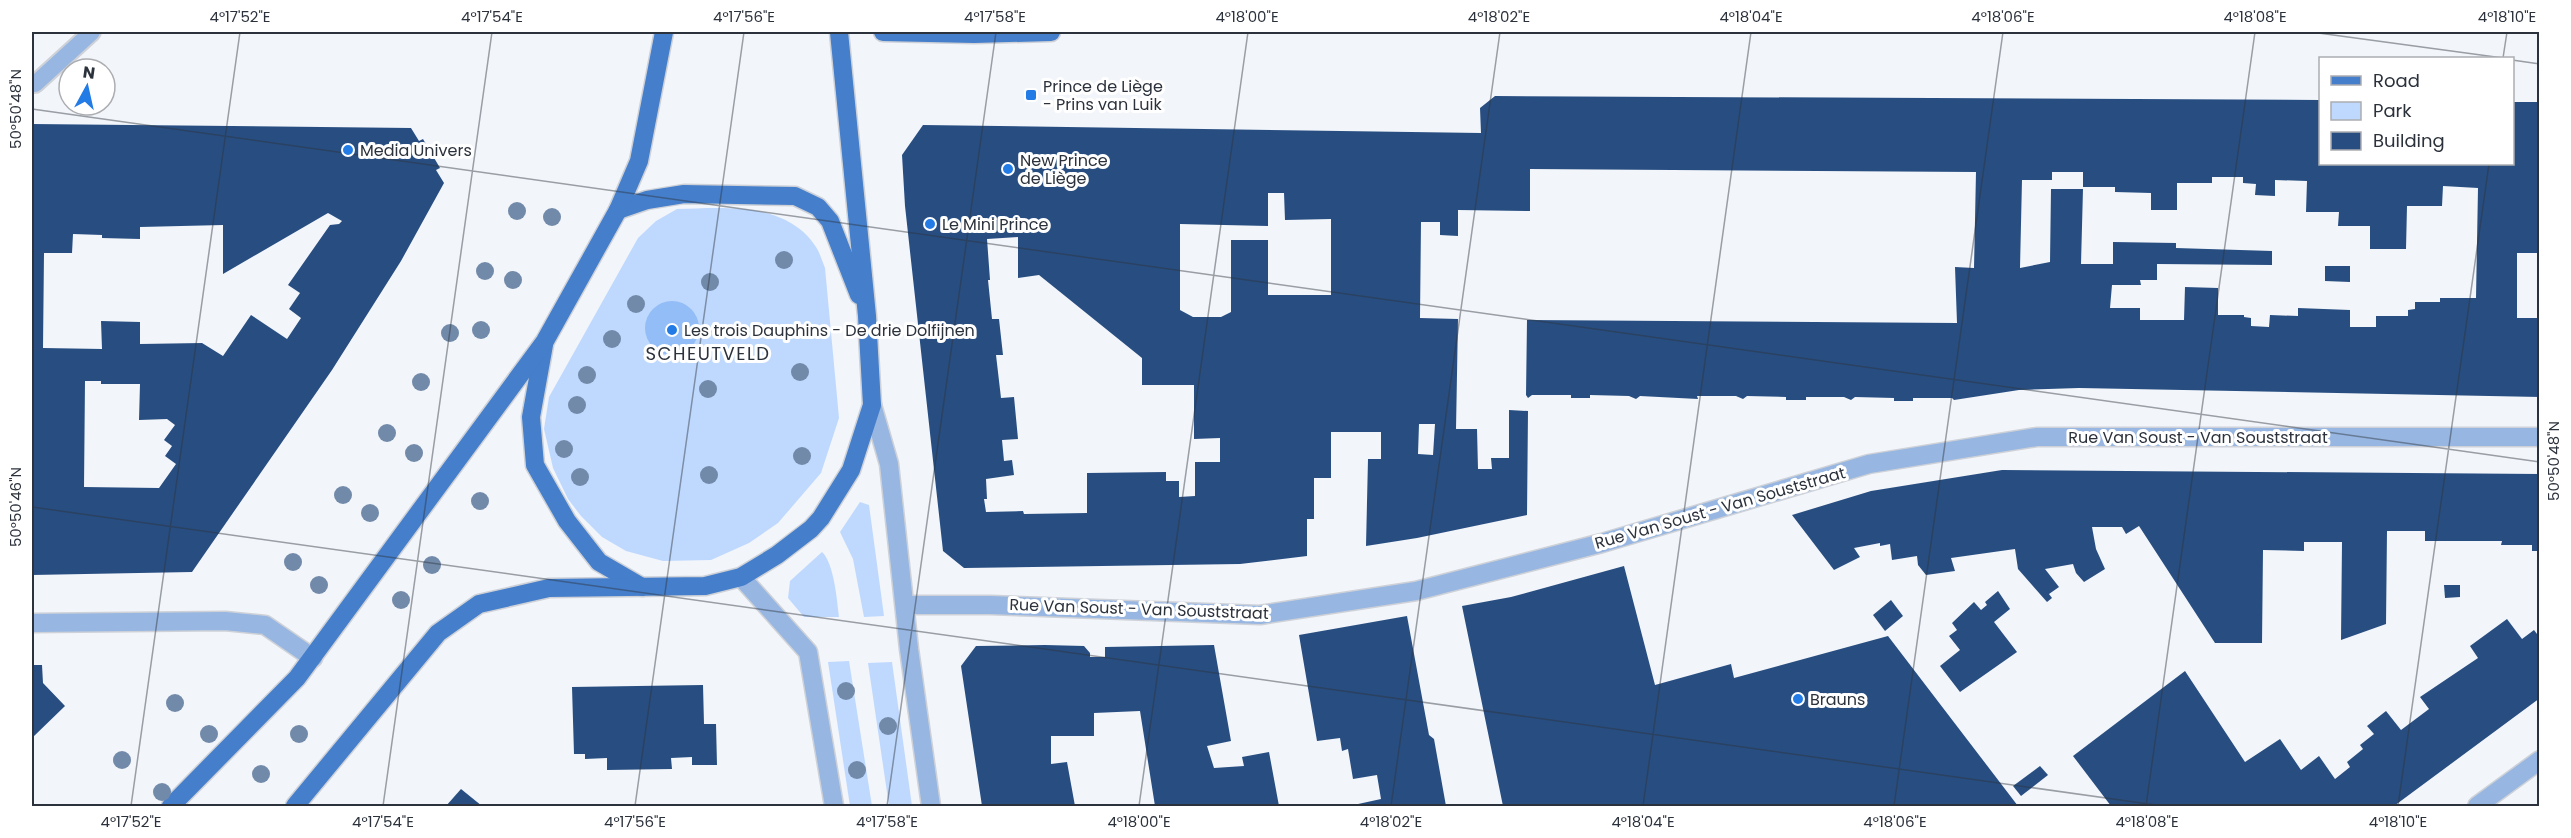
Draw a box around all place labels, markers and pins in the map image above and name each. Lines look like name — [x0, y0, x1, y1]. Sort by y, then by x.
place label: Prince de Liège - Prins van Luik — [1043, 75, 1163, 116]
marker: Prince de Liège - Prins van Luik — [1024, 88, 1038, 102]
place label: Media Univers — [360, 139, 472, 162]
marker: Media Univers — [341, 143, 355, 157]
place label: New Prince de Liège — [1020, 149, 1108, 190]
marker: New Prince de Liège — [1001, 162, 1015, 176]
place label: Le Mini Prince — [942, 213, 1048, 236]
marker: Le Mini Prince — [923, 217, 937, 231]
place label: Les trois Dauphins - De drie Dolfijnen — [684, 319, 975, 342]
marker: Les trois Dauphins - De drie Dolfijnen — [665, 323, 679, 337]
place label: Brauns — [1810, 688, 1865, 711]
marker: Brauns — [1791, 692, 1805, 706]

